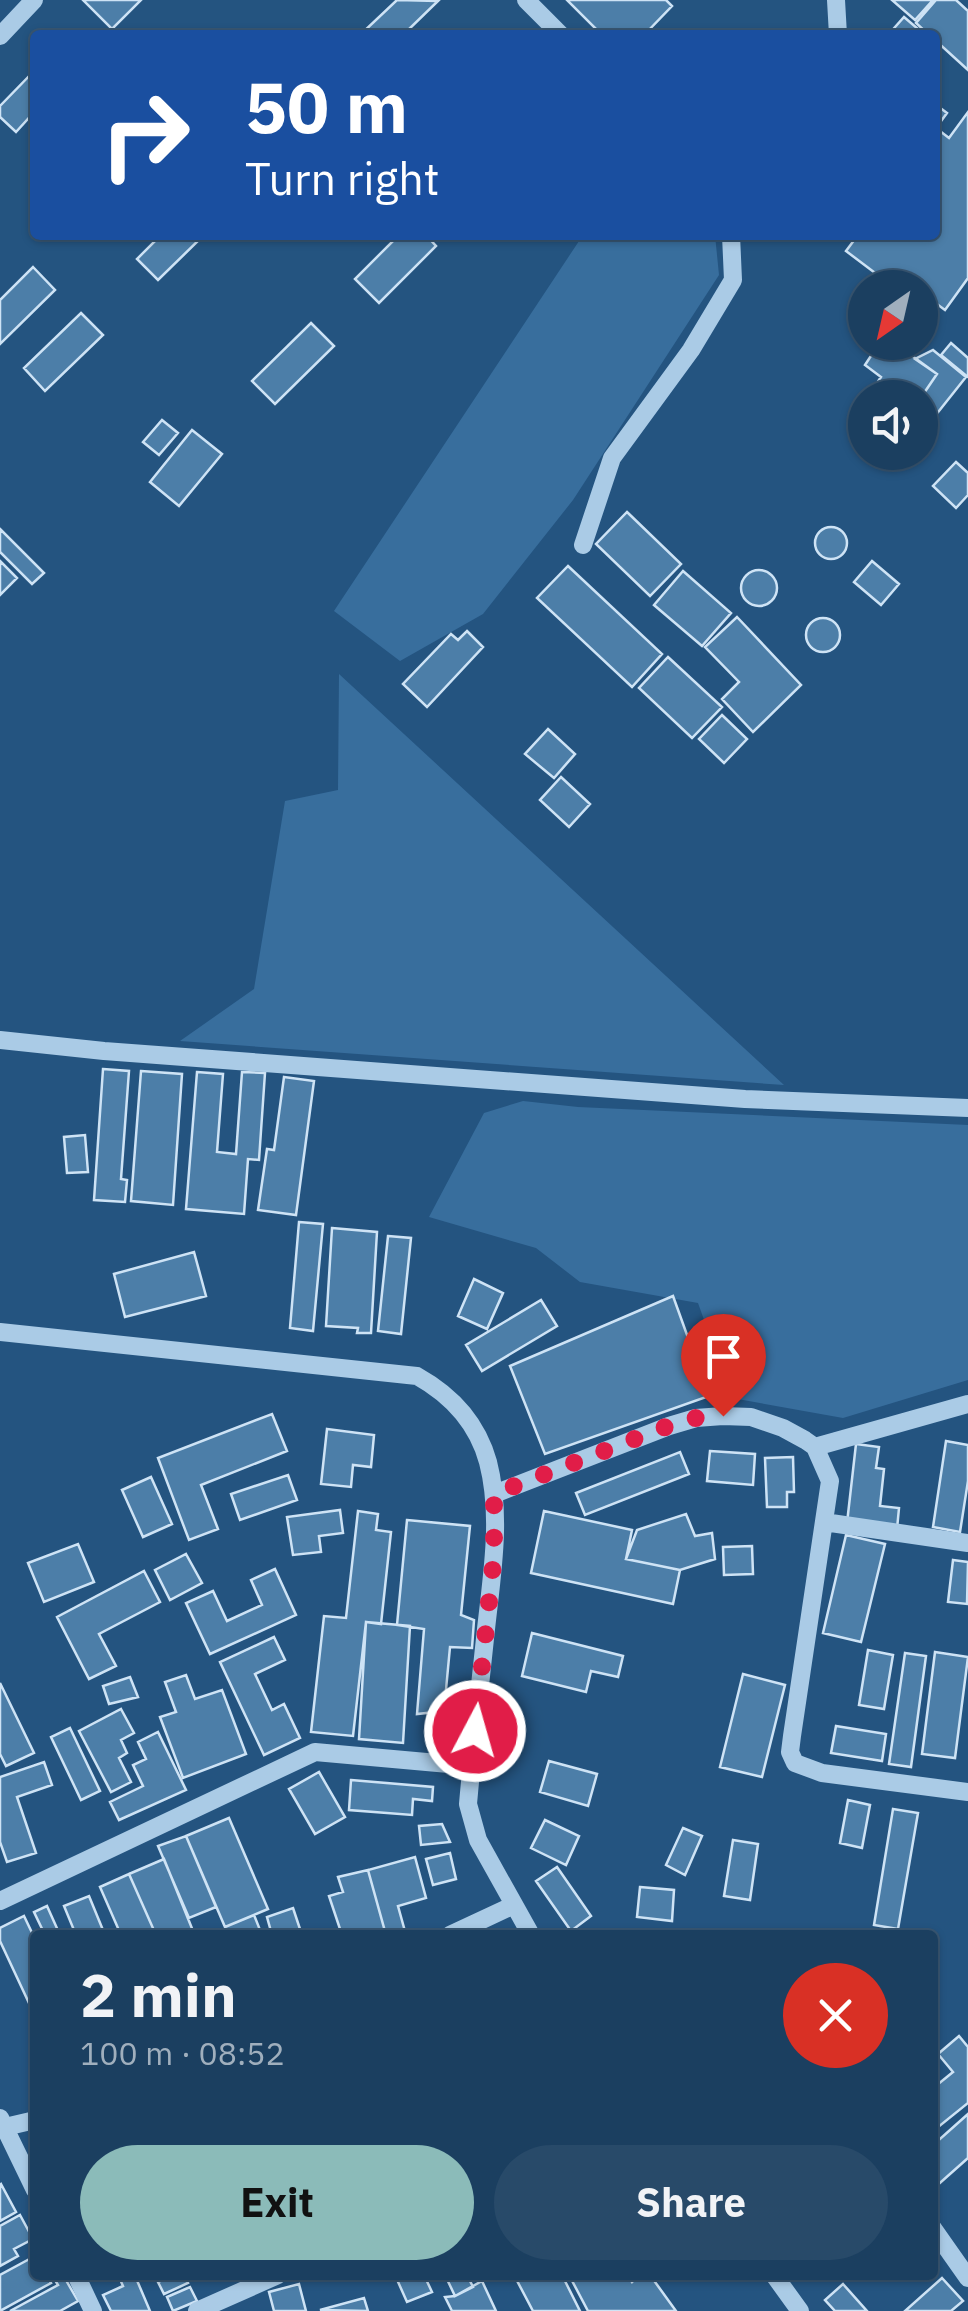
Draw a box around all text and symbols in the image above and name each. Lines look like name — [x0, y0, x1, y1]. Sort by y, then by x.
text: 50 m — [245, 61, 408, 152]
icon: right — [80, 70, 210, 200]
text: Turn right — [245, 149, 440, 207]
north arrow — [848, 270, 938, 360]
map controls — [848, 270, 938, 470]
button: sound — [848, 380, 938, 470]
pin — [681, 1314, 766, 1417]
icon: arrive — [696, 1329, 751, 1384]
position arrow — [423, 1679, 527, 1783]
text: 2 min — [80, 1955, 237, 2034]
button: close — [783, 1963, 888, 2068]
text: 100 m · 08:52 — [80, 2032, 285, 2074]
button: Exit — [80, 2145, 474, 2260]
button: Share — [494, 2145, 888, 2260]

